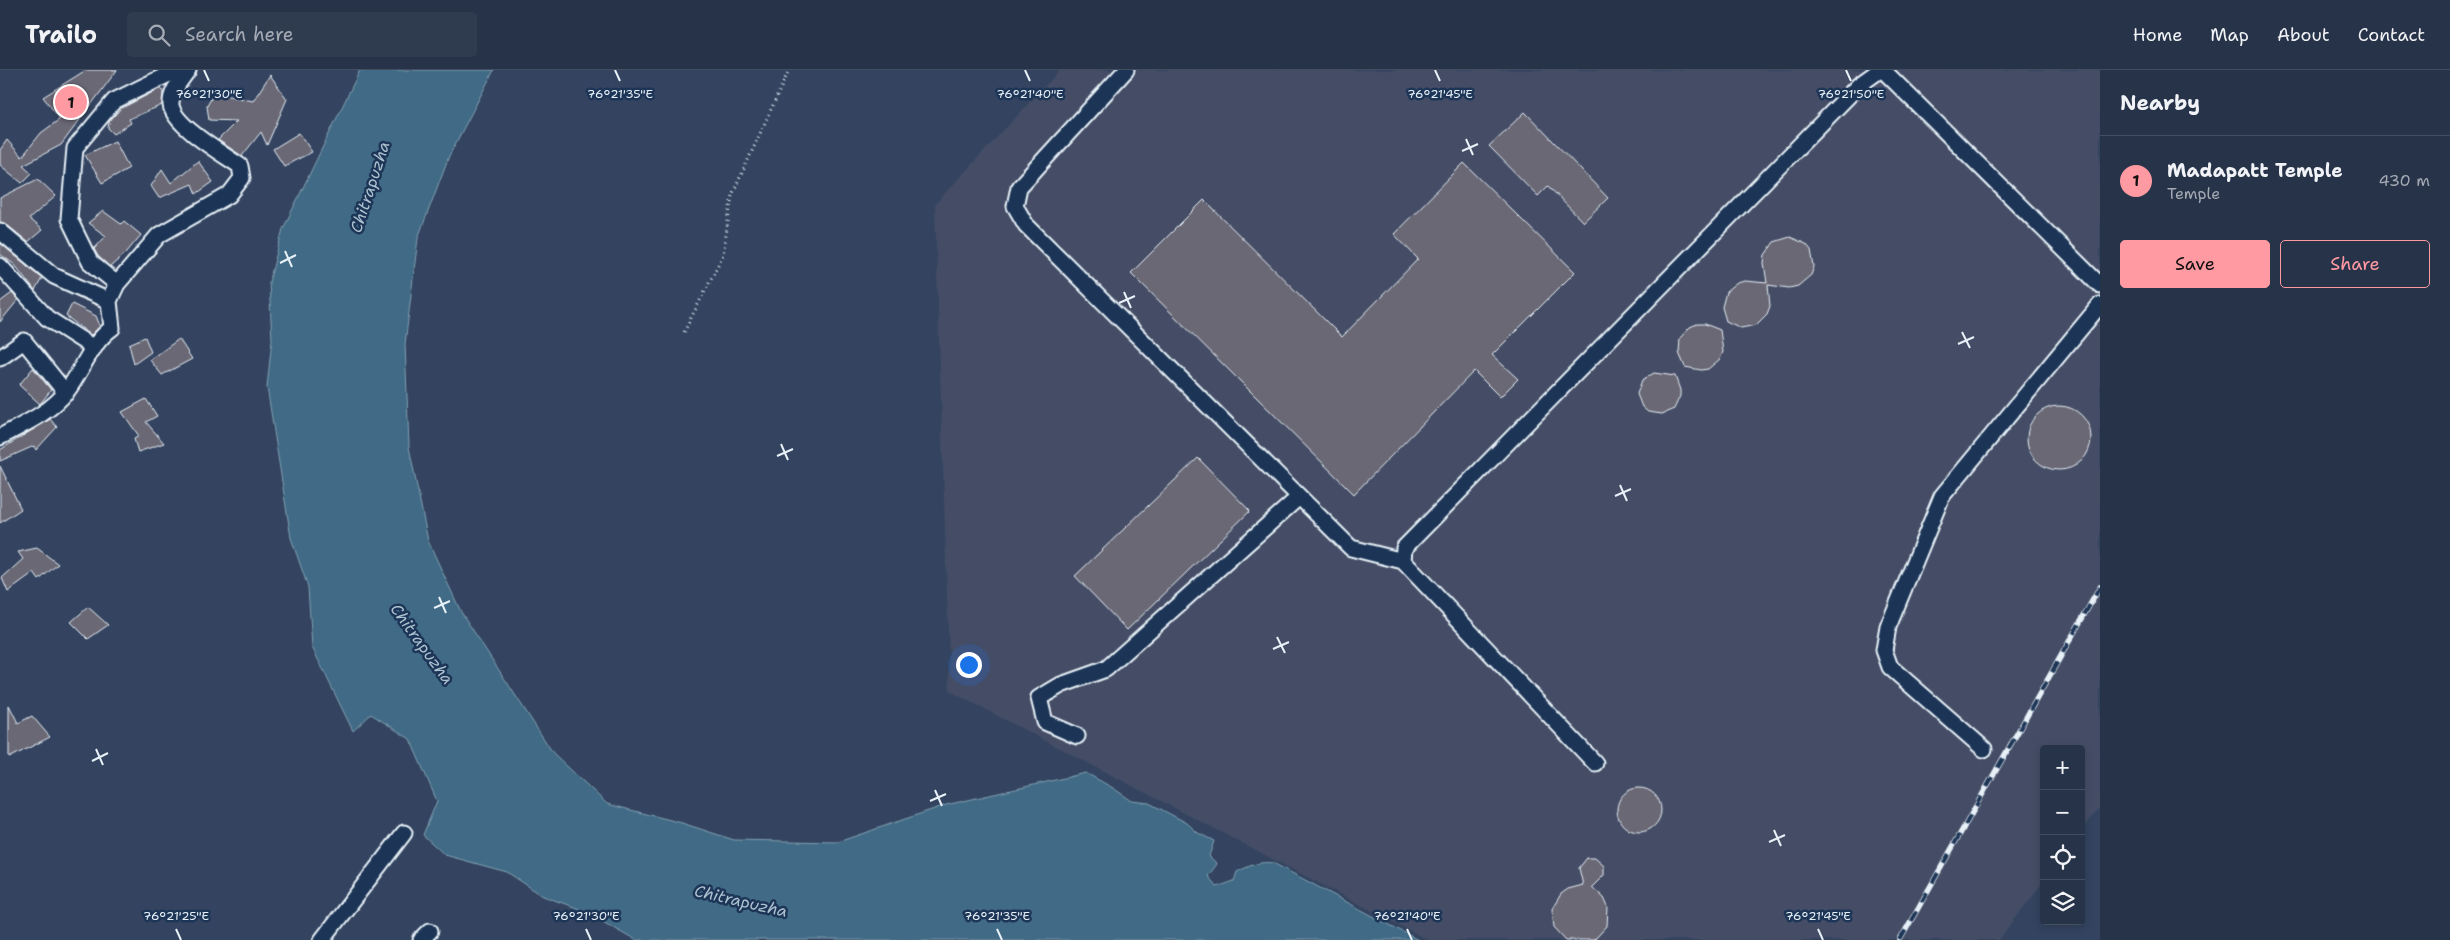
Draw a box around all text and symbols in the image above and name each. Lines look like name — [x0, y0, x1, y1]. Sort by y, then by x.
search box — [127, 12, 477, 57]
text: Trailo — [25, 19, 97, 51]
icon: search — [145, 21, 173, 49]
text: Search here — [185, 22, 294, 47]
text: Home — [2133, 23, 2182, 47]
text: Map — [2210, 23, 2249, 47]
text: About — [2277, 23, 2330, 47]
text: Contact — [2358, 23, 2425, 47]
pin: 1 — [55, 83, 87, 121]
text: 76°21'30"E — [175, 86, 243, 102]
text: 76°21'35"E — [587, 86, 653, 102]
text: 76°21'40"E — [996, 86, 1064, 102]
text: 76°21'45"E — [1407, 86, 1473, 102]
text: 76°21'50"E — [1818, 86, 1884, 102]
text: Nearby — [2120, 89, 2200, 117]
water label: Chitrapuzha — [345, 139, 395, 235]
text: Madapatt Temple — [2167, 158, 2343, 183]
text: 1 — [2132, 170, 2140, 191]
text: 430 m — [2379, 170, 2430, 191]
text: Temple — [2167, 183, 2220, 204]
button: Save — [2120, 240, 2270, 288]
button: Share — [2280, 240, 2430, 288]
water label: Chitrapuzha — [386, 599, 458, 689]
your location — [956, 652, 982, 678]
map controls — [2040, 745, 2085, 925]
button: + — [2040, 745, 2085, 790]
button: − — [2040, 790, 2085, 835]
button: locate — [2040, 835, 2085, 880]
water label: Chitrapuzha — [692, 880, 790, 922]
button: layers — [2040, 880, 2085, 925]
text: 76°21'25"E — [143, 908, 209, 924]
text: 76°21'30"E — [552, 908, 620, 924]
text: 76°21'35"E — [964, 908, 1030, 924]
text: 76°21'40"E — [1373, 908, 1441, 924]
text: 76°21'45"E — [1785, 908, 1851, 924]

